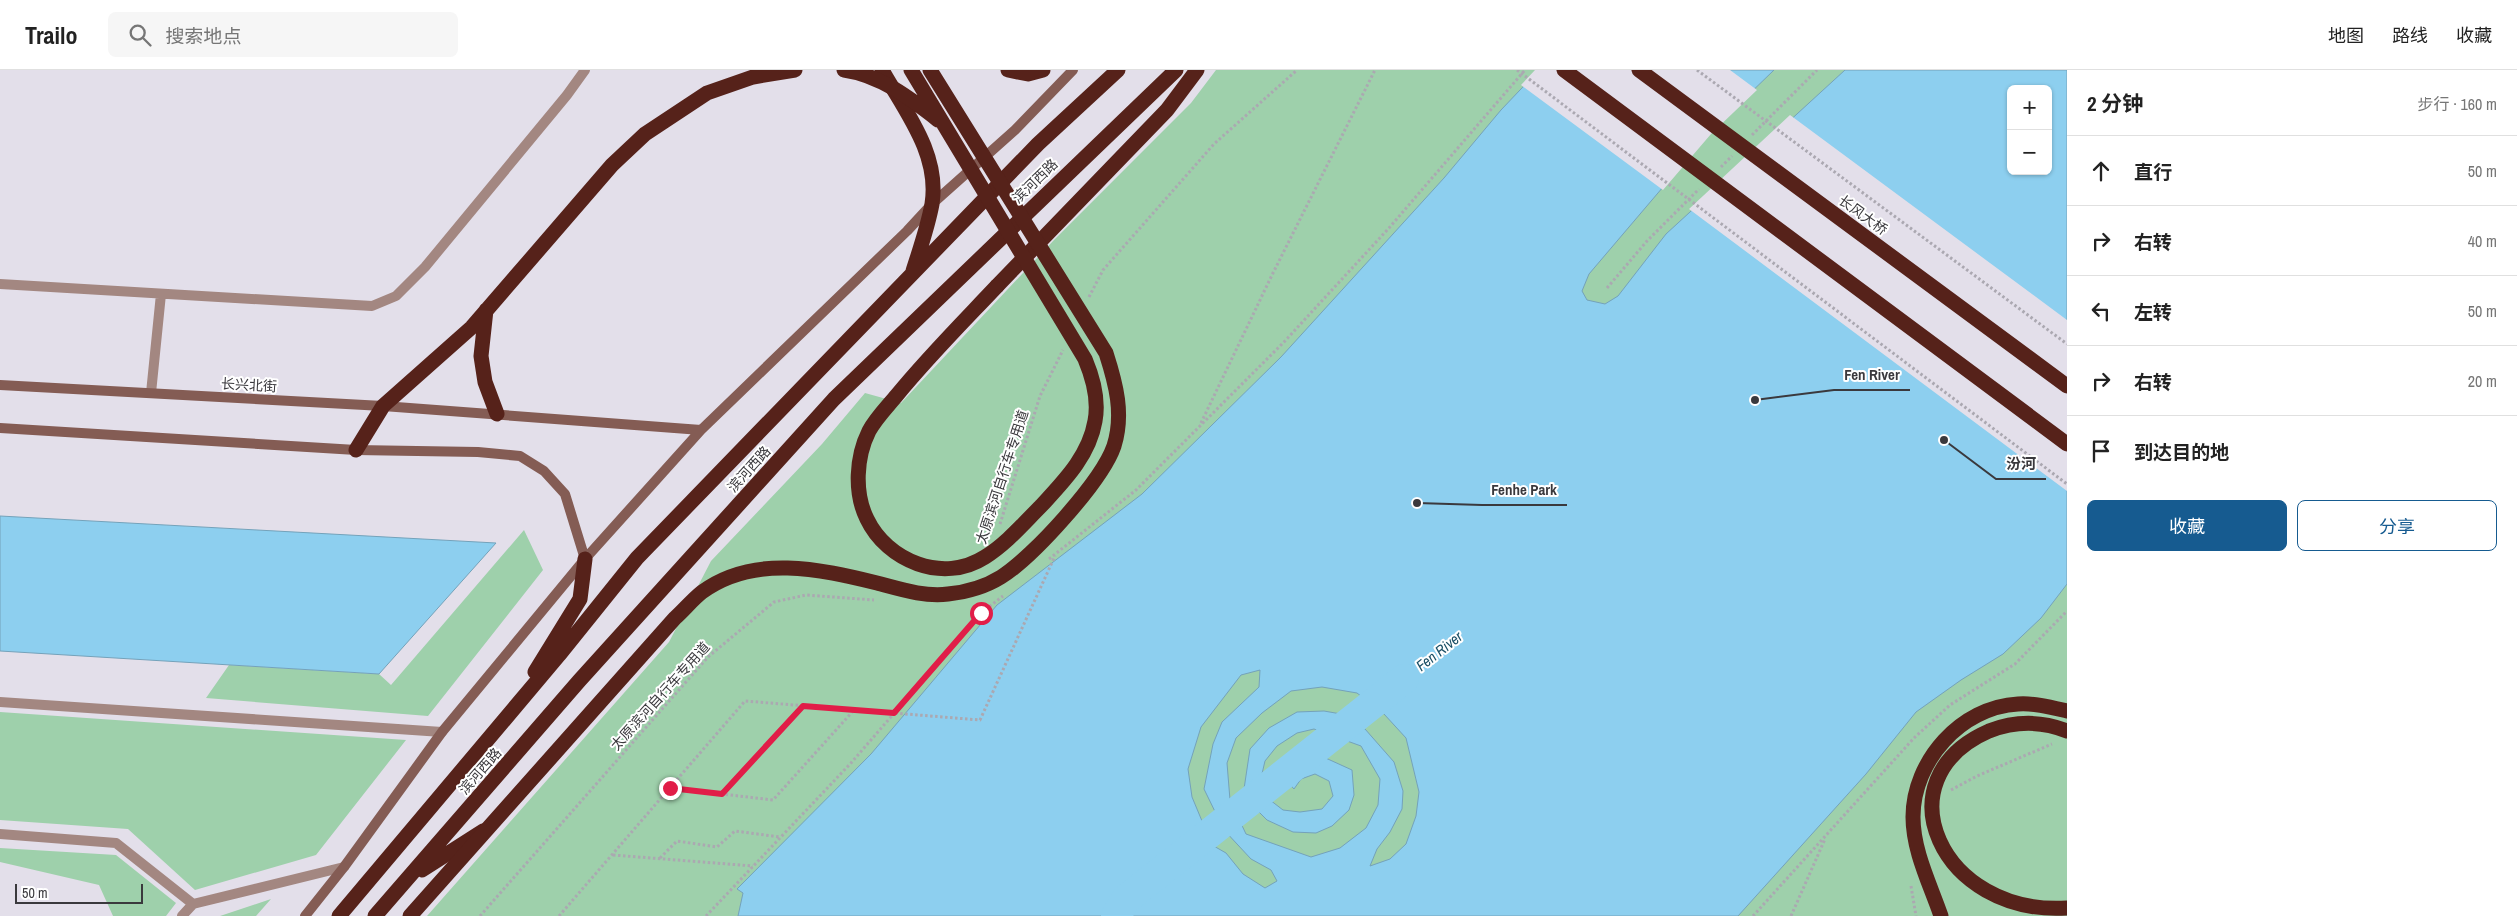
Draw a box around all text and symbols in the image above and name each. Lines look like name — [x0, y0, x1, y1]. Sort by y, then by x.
search box — [108, 12, 458, 57]
text: Trailo — [25, 19, 78, 51]
icon: search — [126, 21, 154, 49]
text: 搜索地点 — [166, 23, 242, 49]
text: 地图 — [2328, 23, 2364, 48]
text: 路线 — [2392, 23, 2428, 48]
text: 收藏 — [2456, 23, 2492, 48]
map controls — [2007, 85, 2052, 175]
button: + — [2007, 85, 2052, 130]
text: 2 分钟 — [2087, 89, 2143, 118]
text: 步行 · 160 m — [2418, 93, 2497, 115]
button: − — [2007, 130, 2052, 175]
street label: 滨河西路 — [1009, 155, 1061, 207]
icon: ahead — [2087, 157, 2115, 185]
text: 直行 — [2134, 159, 2172, 185]
text: 50 m — [2468, 160, 2497, 182]
street label: 长风大桥 — [1835, 191, 1891, 239]
icon: right — [2087, 227, 2115, 255]
text: 右转 — [2134, 229, 2172, 255]
text: 40 m — [2468, 230, 2497, 252]
icon: left — [2087, 297, 2115, 325]
text: 左转 — [2134, 299, 2172, 325]
text: 50 m — [2468, 300, 2497, 322]
callout: Fen River — [1834, 360, 1910, 390]
text: Fen River — [1844, 364, 1900, 385]
icon: right — [2087, 367, 2115, 395]
text: 右转 — [2134, 369, 2172, 395]
text: 20 m — [2468, 370, 2497, 392]
street label: 长兴北街 — [221, 375, 277, 395]
street label: 太原滨河自行车专用道 — [972, 408, 1032, 546]
icon: arrive — [2087, 437, 2115, 465]
text: 到达目的地 — [2134, 439, 2229, 465]
street label: 滨河西路 — [724, 442, 774, 496]
callout: 汾河 — [1996, 449, 2046, 479]
text: 汾河 — [2006, 453, 2036, 474]
callout: Fenhe Park — [1482, 475, 1567, 505]
text: Fenhe Park — [1491, 479, 1557, 500]
button: 收藏 — [2087, 500, 2287, 551]
button: 分享 — [2297, 500, 2497, 551]
route start — [970, 602, 993, 625]
water label: Fen River — [1411, 626, 1467, 676]
street label: 太原滨河自行车专用道 — [606, 638, 714, 754]
street label: 滨河西路 — [455, 744, 505, 798]
route end — [659, 777, 682, 800]
scale bar — [15, 881, 142, 904]
text: 50 m — [22, 884, 48, 902]

